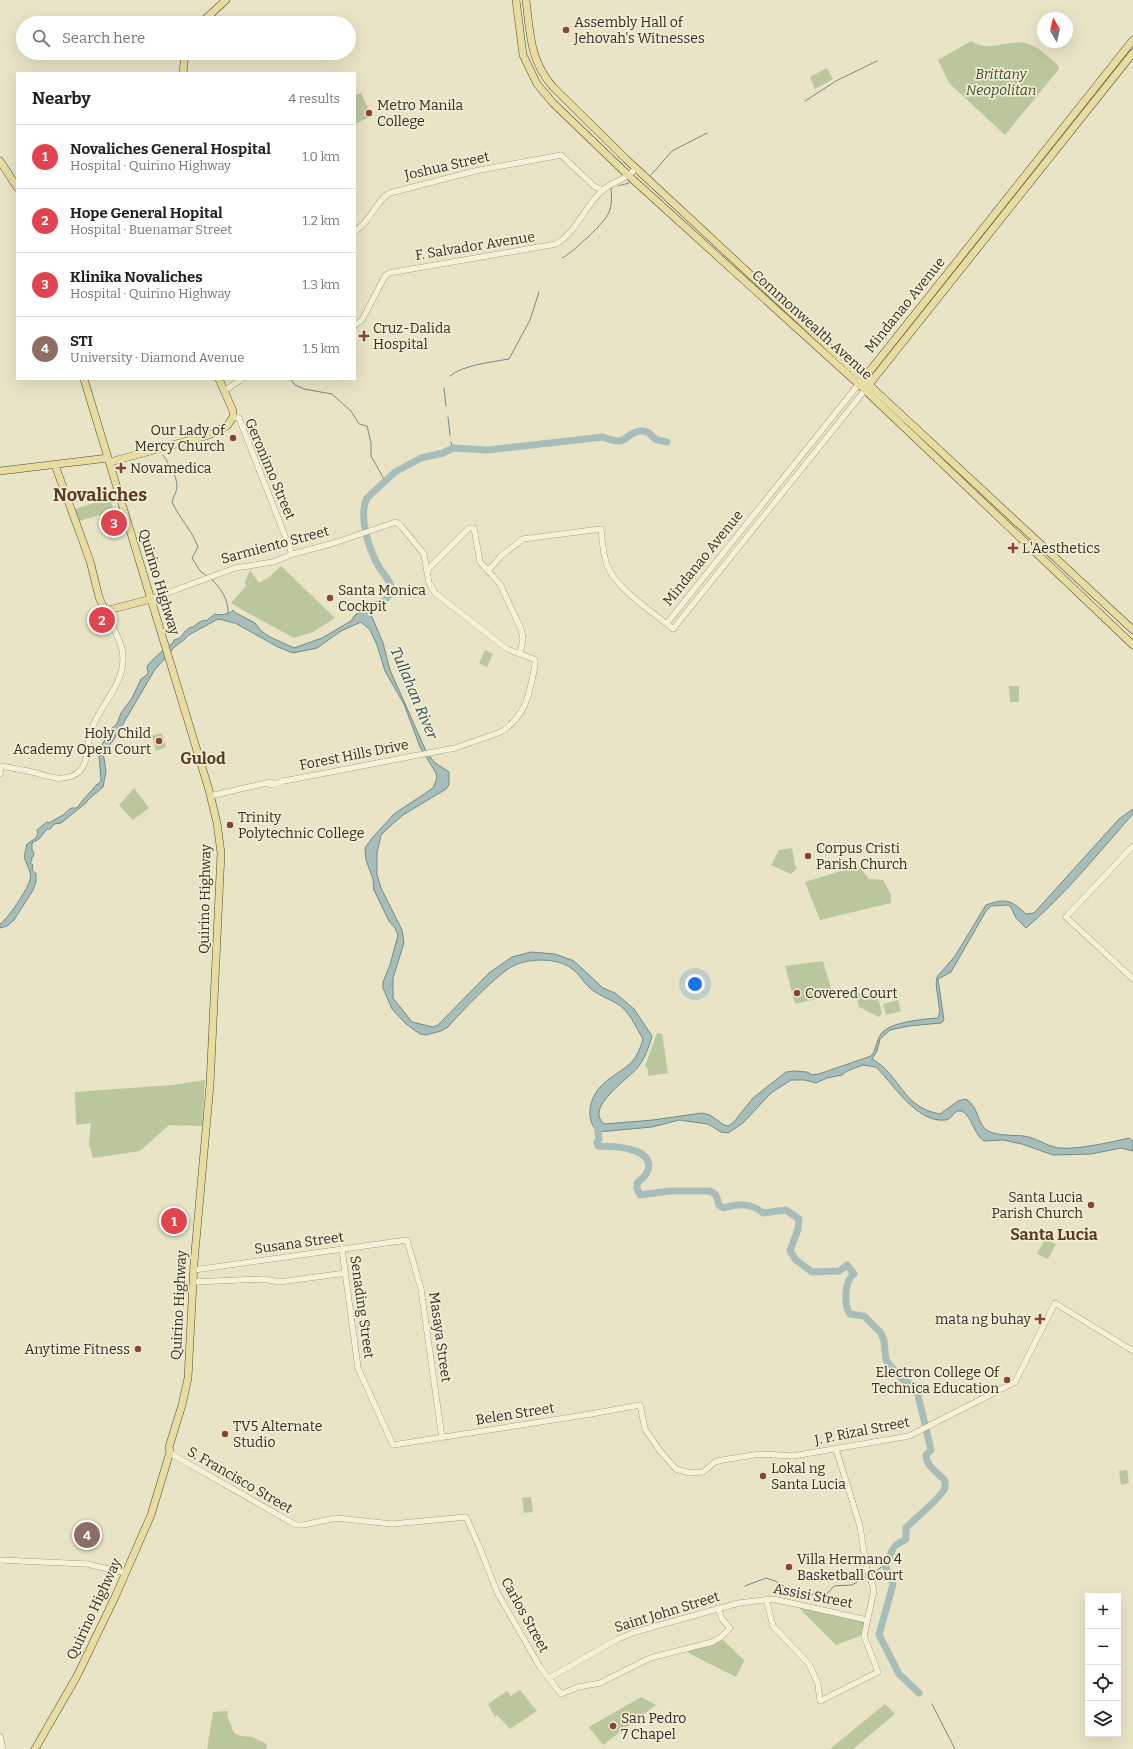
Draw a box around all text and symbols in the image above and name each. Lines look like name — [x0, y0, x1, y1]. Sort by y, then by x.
north arrow — [1037, 12, 1073, 48]
place label: Assembly Hall of Jehovah's Witnesses — [573, 14, 705, 47]
search box — [16, 16, 356, 60]
marker: Assembly Hall of Jehovah's Witnesses — [561, 25, 571, 35]
icon: search — [30, 27, 52, 49]
text: Search here — [62, 29, 145, 47]
park label: Brittany Neopolitan — [966, 66, 1036, 99]
text: Nearby — [32, 88, 91, 109]
text: 4 results — [288, 91, 340, 106]
place label: Metro Manila College — [377, 97, 463, 130]
marker: Metro Manila College — [364, 108, 374, 118]
text: Novaliches General Hospital — [70, 140, 271, 158]
street label: Joshua Street — [402, 148, 491, 184]
text: 1 — [42, 149, 48, 164]
text: 1.0 km — [302, 149, 340, 164]
text: Hospital · Quirino Highway — [70, 158, 231, 173]
text: Hope General Hopital — [70, 204, 223, 222]
text: 2 — [41, 213, 49, 228]
text: 1.2 km — [303, 213, 340, 228]
text: Hospital · Buenamar Street — [70, 222, 232, 237]
street label: F. Salvador Avenue — [414, 228, 536, 264]
street label: Mindanao Avenue — [861, 254, 949, 356]
street label: Commonwealth Avenue — [748, 267, 876, 383]
text: Klinika Novaliches — [70, 268, 203, 286]
text: 3 — [41, 277, 49, 292]
text: 1.3 km — [302, 277, 340, 292]
text: Hospital · Quirino Highway — [70, 286, 231, 301]
place label: Cruz-Dalida Hospital — [373, 320, 451, 353]
marker: Cruz-Dalida Hospital — [358, 330, 370, 342]
text: STI — [70, 332, 93, 350]
text: 4 — [41, 341, 49, 356]
text: 1.5 km — [303, 341, 340, 356]
text: University · Diamond Avenue — [70, 350, 244, 365]
street label: Geronimo Street — [241, 416, 299, 522]
place label: Our Lady of Mercy Church — [135, 422, 226, 455]
marker: Our Lady of Mercy Church — [228, 433, 238, 443]
place label: Novamedica — [130, 460, 212, 477]
marker: Novamedica — [115, 462, 127, 474]
district label: Novaliches — [53, 484, 147, 506]
street label: Mindanao Avenue — [659, 507, 747, 609]
pin: 3 — [101, 508, 127, 538]
street label: Sarmiento Street — [219, 522, 331, 568]
street label: Quirino Highway — [135, 527, 183, 638]
place label: L'Aesthetics — [1022, 540, 1100, 557]
marker: L'Aesthetics — [1007, 542, 1019, 554]
place label: Santa Monica Cockpit — [338, 582, 426, 615]
marker: Santa Monica Cockpit — [325, 593, 335, 603]
pin: 2 — [89, 605, 115, 635]
water label: Tullahan River — [387, 644, 442, 743]
place label: Holy Child Academy Open Court — [13, 725, 151, 758]
marker: Holy Child Academy Open Court — [154, 736, 164, 746]
street label: Forest Hills Drive — [298, 736, 410, 774]
district label: Gulod — [180, 749, 226, 768]
place label: Trinity Polytechnic College — [238, 809, 364, 842]
marker: Trinity Polytechnic College — [225, 820, 235, 830]
place label: Corpus Cristi Parish Church — [816, 840, 908, 873]
street label: Quirino Highway — [196, 843, 214, 954]
marker: Corpus Cristi Parish Church — [803, 851, 813, 861]
your location — [685, 974, 705, 994]
place label: Covered Court — [805, 985, 897, 1002]
marker: Covered Court — [792, 988, 802, 998]
place label: Santa Lucia Parish Church — [991, 1189, 1083, 1222]
marker: Santa Lucia Parish Church — [1086, 1200, 1096, 1210]
pin: 1 — [161, 1206, 187, 1236]
district label: Santa Lucia — [1010, 1225, 1098, 1244]
street label: Susana Street — [253, 1228, 345, 1258]
street label: Quirino Highway — [168, 1249, 190, 1360]
street label: Senading Street — [346, 1254, 378, 1360]
street label: Masaya Street — [425, 1291, 455, 1383]
place label: mata ng buhay — [935, 1311, 1032, 1328]
marker: mata ng buhay — [1034, 1313, 1046, 1325]
place label: Anytime Fitness — [25, 1341, 130, 1358]
marker: Anytime Fitness — [133, 1344, 143, 1354]
place label: Electron College Of Technica Education — [872, 1364, 1000, 1397]
marker: Electron College Of Technica Education — [1002, 1375, 1012, 1385]
street label: Belen Street — [474, 1399, 556, 1429]
street label: J. P. Rizal Street — [812, 1413, 911, 1449]
place label: TV5 Alternate Studio — [233, 1418, 322, 1451]
marker: TV5 Alternate Studio — [220, 1429, 230, 1439]
street label: S. Francisco Street — [184, 1443, 296, 1517]
place label: Lokal ng Santa Lucia — [771, 1460, 846, 1493]
marker: Lokal ng Santa Lucia — [758, 1471, 768, 1481]
pin: 4 — [74, 1520, 100, 1550]
place label: Villa Hermano 4 Basketball Court — [797, 1551, 903, 1584]
street label: Quirino Highway — [63, 1555, 125, 1662]
marker: Villa Hermano 4 Basketball Court — [784, 1562, 794, 1572]
street label: Carlos Street — [497, 1574, 553, 1656]
street label: Assisi Street — [772, 1580, 854, 1612]
street label: Saint John Street — [612, 1588, 722, 1636]
map controls — [1085, 1593, 1121, 1737]
button: + — [1085, 1593, 1121, 1629]
button: − — [1085, 1629, 1121, 1665]
button: locate — [1085, 1665, 1121, 1701]
button: layers — [1085, 1701, 1121, 1737]
place label: San Pedro 7 Chapel — [621, 1710, 686, 1743]
marker: San Pedro 7 Chapel — [608, 1721, 618, 1731]

